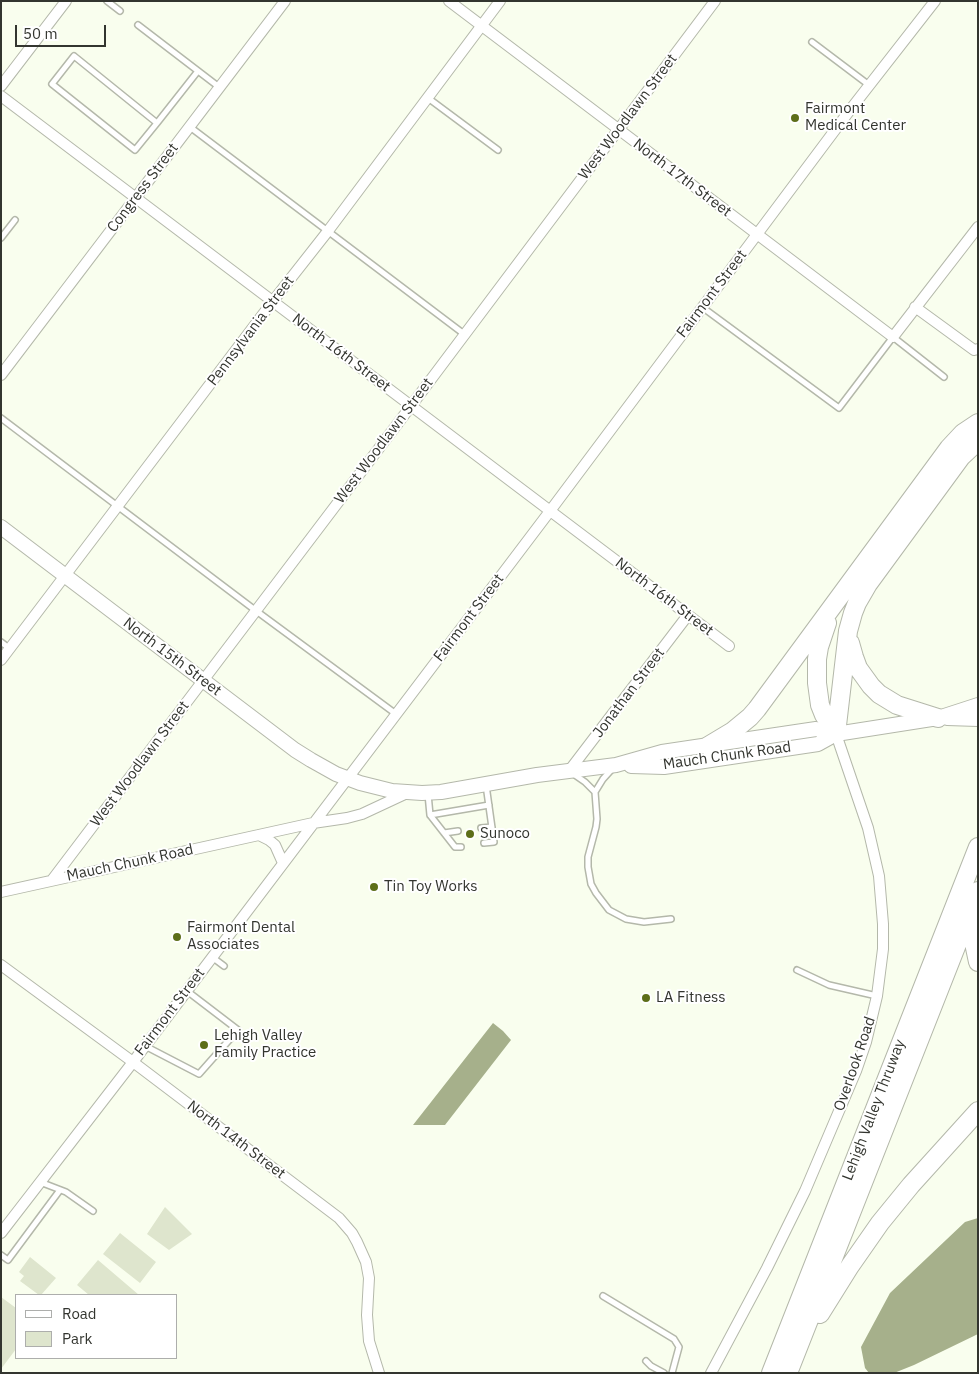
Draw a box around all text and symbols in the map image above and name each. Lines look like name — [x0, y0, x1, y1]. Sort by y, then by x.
scale bar — [18, 15, 109, 47]
text: 50 m — [23, 24, 58, 43]
street label: West Woodlawn Street — [575, 51, 681, 183]
place label: Fairmont Medical Center — [805, 100, 906, 135]
marker: Fairmont Medical Center — [789, 112, 801, 124]
street label: North 17th Street — [629, 135, 735, 221]
street label: Congress Street — [104, 140, 182, 236]
street label: Fairmont Street — [673, 247, 751, 341]
street label: Pennsylvania Street — [204, 273, 298, 389]
street label: North 16th Street — [288, 310, 394, 396]
street label: West Woodlawn Street — [331, 375, 437, 507]
street label: North 16th Street — [611, 554, 717, 640]
street label: Fairmont Street — [430, 571, 508, 665]
street label: North 15th Street — [119, 614, 225, 700]
street label: Jonathan Street — [589, 645, 669, 741]
street label: West Woodlawn Street — [87, 698, 193, 830]
street label: Mauch Chunk Road — [662, 738, 792, 774]
place label: Sunoco — [480, 825, 530, 843]
marker: Sunoco — [464, 828, 476, 840]
street label: Mauch Chunk Road — [65, 841, 195, 885]
place label: Tin Toy Works — [384, 878, 477, 896]
marker: Tin Toy Works — [368, 881, 380, 893]
place label: Fairmont Dental Associates — [187, 919, 295, 954]
marker: Fairmont Dental Associates — [171, 931, 183, 943]
street label: Fairmont Street — [131, 965, 209, 1059]
place label: LA Fitness — [656, 989, 726, 1007]
marker: LA Fitness — [640, 992, 652, 1004]
street label: Overlook Road — [830, 1015, 880, 1113]
place label: Lehigh Valley Family Practice — [214, 1027, 316, 1062]
street label: Lehigh Valley Thruway — [839, 1037, 909, 1183]
marker: Lehigh Valley Family Practice — [198, 1039, 210, 1051]
street label: North 14th Street — [183, 1097, 289, 1183]
legend — [15, 1294, 178, 1359]
text: Road — [62, 1304, 97, 1323]
text: Park — [62, 1329, 92, 1348]

